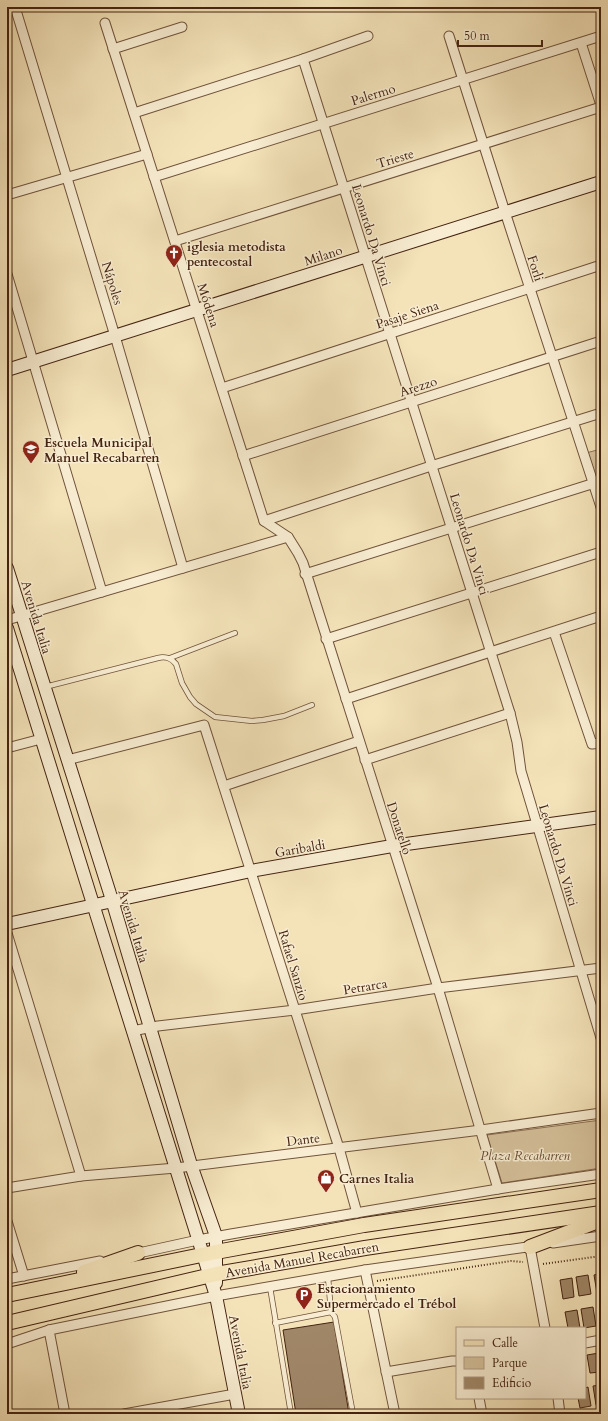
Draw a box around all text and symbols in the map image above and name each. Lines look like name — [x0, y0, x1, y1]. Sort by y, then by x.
scale bar — [458, 22, 542, 48]
text: 50 m — [464, 28, 491, 44]
street label: Palermo — [349, 80, 398, 110]
street label: Trieste — [374, 145, 416, 173]
street label: Leonardo Da Vinci — [347, 182, 395, 289]
place label: iglesia metodista pentecostal — [187, 238, 286, 271]
street label: Milano — [302, 241, 345, 271]
church icon: iglesia metodista pentecostal — [164, 243, 184, 268]
street label: Forli — [522, 253, 548, 284]
street label: Nápoles — [97, 260, 127, 307]
street label: Módena — [193, 281, 224, 330]
street label: Pasaje Siena — [373, 296, 442, 334]
street label: Arezzo — [397, 372, 439, 401]
place label: Escuela Municipal Manuel Recabarren — [44, 434, 160, 467]
school or university icon: Escuela Municipal Manuel Recabarren — [21, 439, 41, 464]
street label: Leonardo Da Vinci — [445, 491, 493, 598]
street label: Avenida Italia — [16, 579, 56, 656]
street label: Donatello — [382, 800, 416, 857]
street label: Leonardo Da Vinci — [534, 802, 582, 909]
street label: Garibaldi — [274, 836, 327, 862]
street label: Avenida Italia — [113, 888, 153, 965]
street label: Rafael Sanzio — [274, 928, 312, 1003]
street label: Petrarca — [342, 975, 389, 999]
street label: Dante — [285, 1129, 321, 1151]
park label: Plaza Recabarren — [480, 1147, 570, 1165]
shop icon: Carnes Italia — [316, 1168, 336, 1193]
place label: Carnes Italia — [339, 1170, 415, 1188]
street label: Avenida Manuel Recabarren — [224, 1237, 381, 1282]
place label: Estacionamiento Supermercado el Trébol — [317, 1280, 457, 1313]
parking icon: Estacionamiento Supermercado el Trébol — [294, 1285, 314, 1310]
street label: Avenida Italia — [224, 1313, 256, 1391]
legend — [456, 1327, 586, 1399]
text: Calle — [492, 1335, 518, 1351]
text: Parque — [492, 1355, 527, 1371]
text: Edificio — [492, 1375, 532, 1391]

